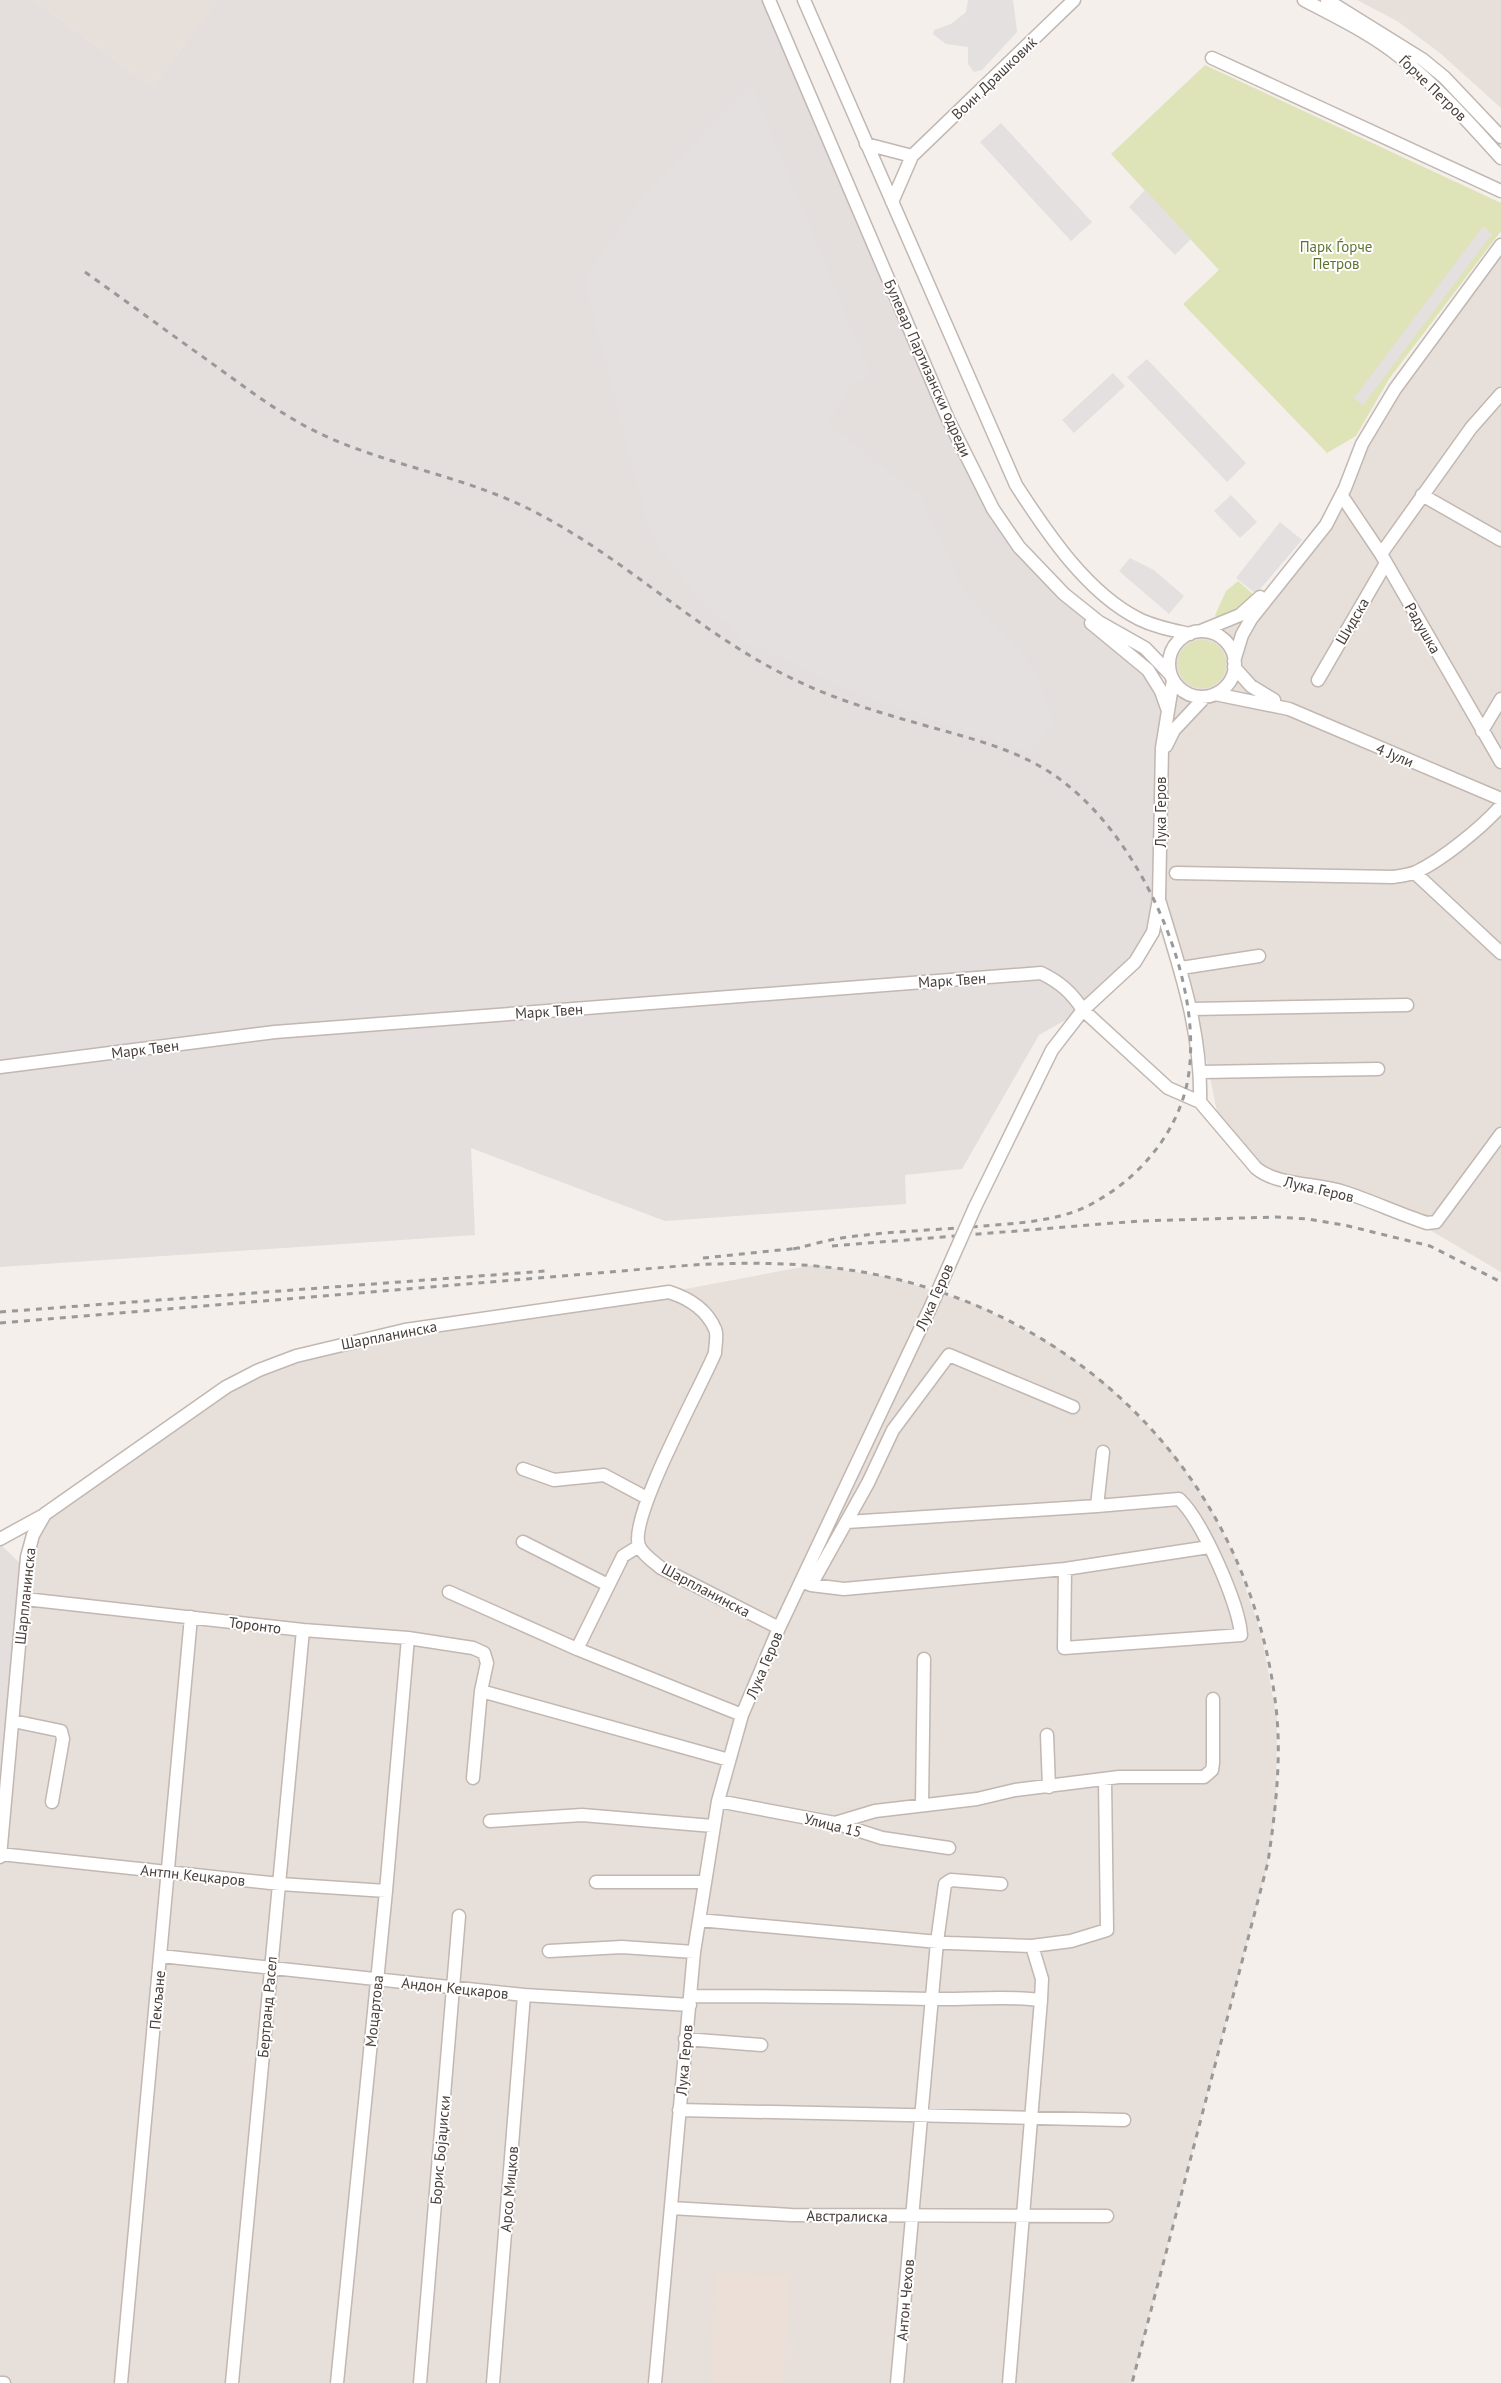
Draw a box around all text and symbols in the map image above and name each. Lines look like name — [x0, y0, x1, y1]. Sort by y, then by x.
street label: Воин Драшковиќ — [947, 32, 1041, 123]
street label: Ѓорче Петров — [1395, 51, 1471, 125]
park label: Парк Ѓорче Петров — [1300, 237, 1372, 273]
street label: Булевар Партизански одреди — [880, 276, 976, 460]
street label: Шидска — [1331, 594, 1373, 648]
street label: Радушка — [1401, 599, 1445, 657]
street label: 4 Јули — [1373, 739, 1417, 771]
street label: Лука Геров — [1151, 776, 1170, 849]
street label: Марк Твен — [917, 968, 987, 992]
street label: Марк Твен — [514, 999, 584, 1023]
street label: Марк Твен — [110, 1035, 180, 1063]
street label: Лука Геров — [1281, 1172, 1356, 1206]
street label: Лука Геров — [910, 1261, 957, 1334]
street label: Шарпланинска — [339, 1316, 439, 1354]
street label: Шарпланинска — [10, 1547, 40, 1645]
street label: Шарпланинска — [658, 1559, 754, 1621]
street label: Торонто — [228, 1612, 282, 1638]
street label: Лука Геров — [741, 1629, 787, 1702]
street label: Улица 15 — [802, 1809, 864, 1841]
street label: Антпн Кецкаров — [140, 1860, 246, 1890]
street label: Бертранд Расел — [253, 1955, 281, 2059]
street label: Пекљане — [145, 1970, 169, 2030]
street label: Андон Кецкаров — [401, 1973, 509, 2003]
street label: Моцартова — [361, 1974, 387, 2048]
street label: Лука Геров — [671, 2024, 697, 2097]
street label: Борис Бојаџиски — [426, 2095, 454, 2205]
street label: Арсо Мицков — [496, 2145, 522, 2233]
street label: Австралиска — [806, 2206, 888, 2226]
street label: Антон Чехов — [892, 2258, 918, 2342]

